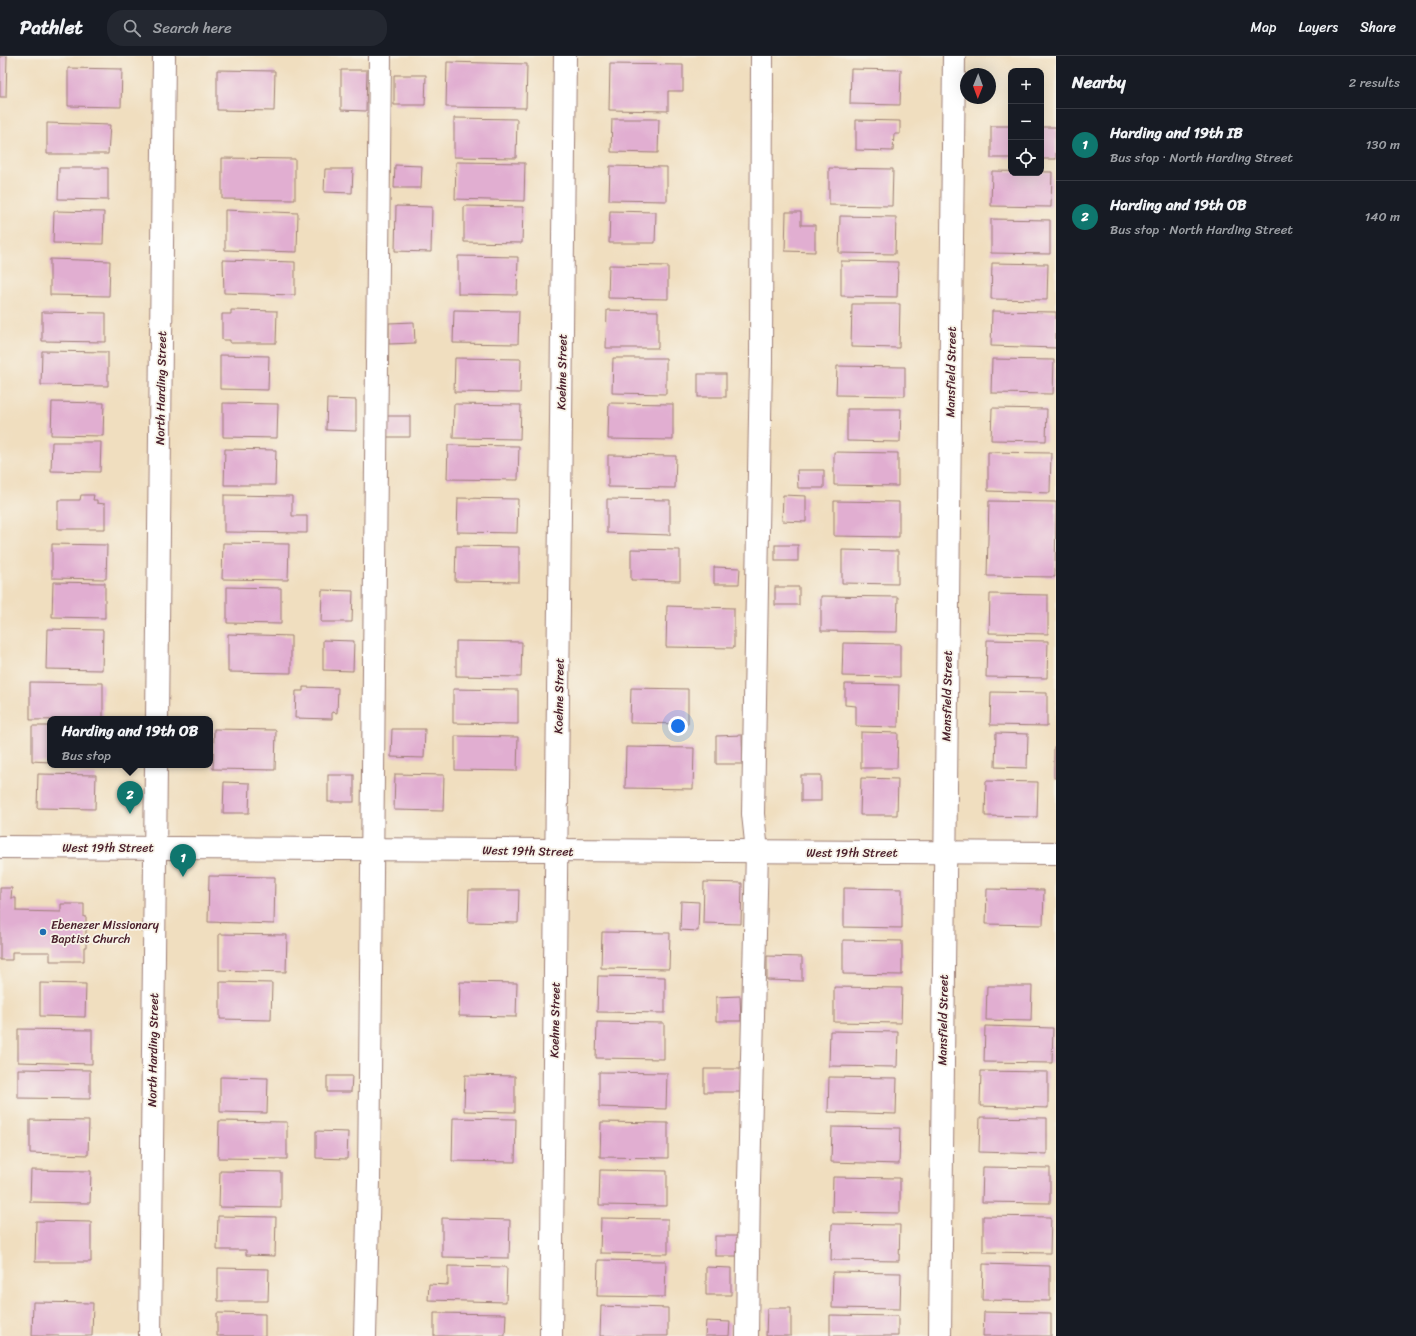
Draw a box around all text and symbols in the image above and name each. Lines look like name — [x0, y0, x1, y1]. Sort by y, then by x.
search box — [107, 10, 387, 46]
text: Pathlet — [20, 11, 83, 44]
text: Search here — [153, 15, 232, 41]
text: Map — [1251, 15, 1276, 40]
text: Layers — [1298, 15, 1338, 40]
text: Share — [1360, 15, 1396, 40]
icon: search — [121, 17, 143, 39]
text: Nearby — [1072, 67, 1126, 97]
north arrow — [960, 68, 996, 104]
map controls — [1008, 68, 1044, 176]
button: + — [1008, 68, 1044, 104]
text: 2 results — [1349, 71, 1400, 94]
button: − — [1008, 104, 1044, 140]
text: Harding and 19th IB — [1110, 120, 1243, 146]
text: 1 — [1082, 133, 1088, 156]
text: 130 m — [1366, 133, 1400, 156]
button: locate — [1008, 140, 1044, 176]
text: Bus stop · North Harding Street — [1110, 146, 1293, 169]
text: Harding and 19th OB — [1110, 192, 1247, 218]
text: 2 — [1081, 205, 1089, 228]
text: 140 m — [1365, 205, 1400, 228]
text: Bus stop · North Harding Street — [1110, 218, 1293, 241]
street label: Mansfield Street — [939, 326, 963, 418]
street label: North Harding Street — [149, 331, 173, 445]
street label: Koehne Street — [550, 334, 574, 410]
street label: Mansfield Street — [935, 650, 959, 742]
street label: Koehne Street — [547, 658, 571, 734]
popup — [47, 716, 213, 768]
your location — [668, 716, 688, 736]
text: Harding and 19th OB — [62, 718, 198, 744]
text: Bus stop — [62, 744, 111, 767]
pin: 2 — [117, 781, 143, 814]
street label: West 19th Street — [62, 837, 154, 859]
street label: West 19th Street — [482, 839, 574, 863]
street label: West 19th Street — [806, 842, 898, 864]
pin: 1 — [170, 844, 196, 877]
place label: Ebenezer Missionary Baptist Church — [51, 914, 160, 950]
marker: Ebenezer Missionary Baptist Church — [38, 927, 48, 937]
street label: Mansfield Street — [931, 974, 955, 1066]
street label: Koehne Street — [543, 982, 567, 1058]
street label: North Harding Street — [141, 993, 165, 1107]

